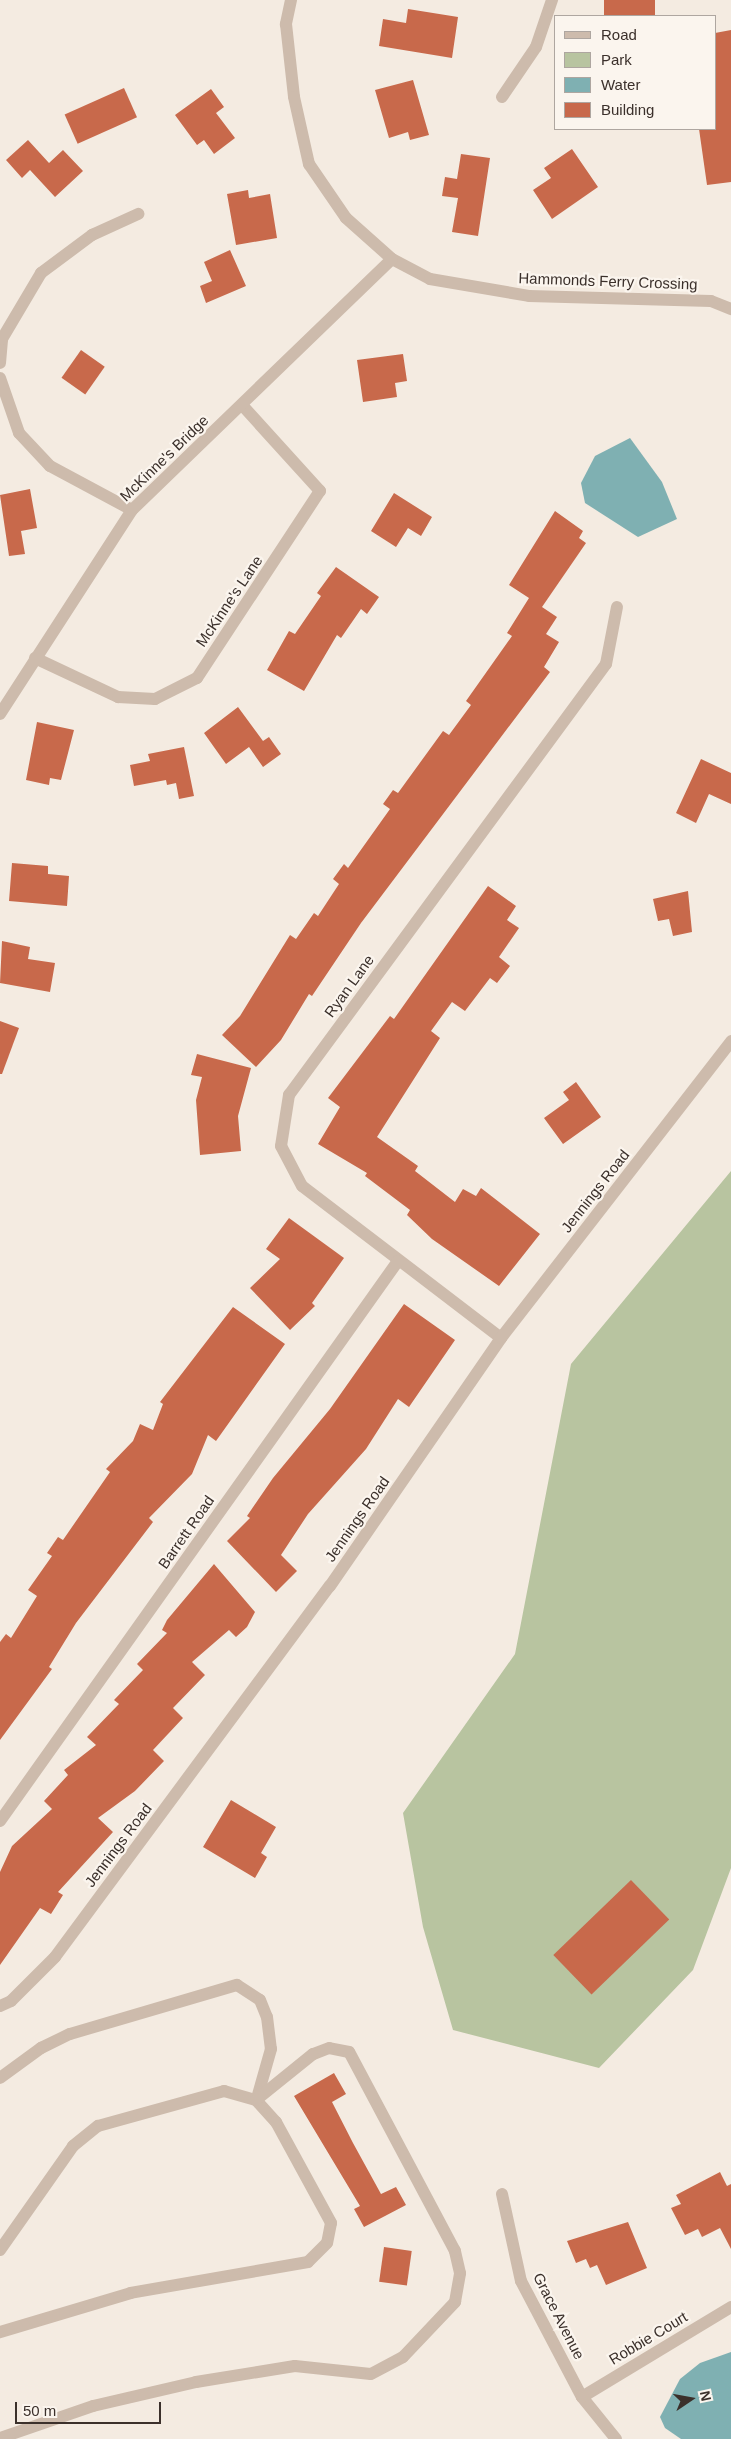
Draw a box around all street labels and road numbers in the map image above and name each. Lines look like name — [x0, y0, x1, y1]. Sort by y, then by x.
street label: Hammonds Ferry Crossing — [518, 269, 698, 293]
street label: McKinne's Bridge — [116, 411, 212, 505]
street label: McKinne's Lane — [192, 552, 266, 650]
street label: Ryan Lane — [320, 951, 378, 1021]
street label: Jennings Road — [557, 1146, 633, 1236]
street label: Jennings Road — [321, 1473, 393, 1565]
street label: Barrett Road — [154, 1492, 218, 1572]
street label: Jennings Road — [81, 1800, 155, 1890]
street label: Grace Avenue — [529, 2269, 589, 2363]
street label: Robbie Court — [605, 2308, 691, 2368]

